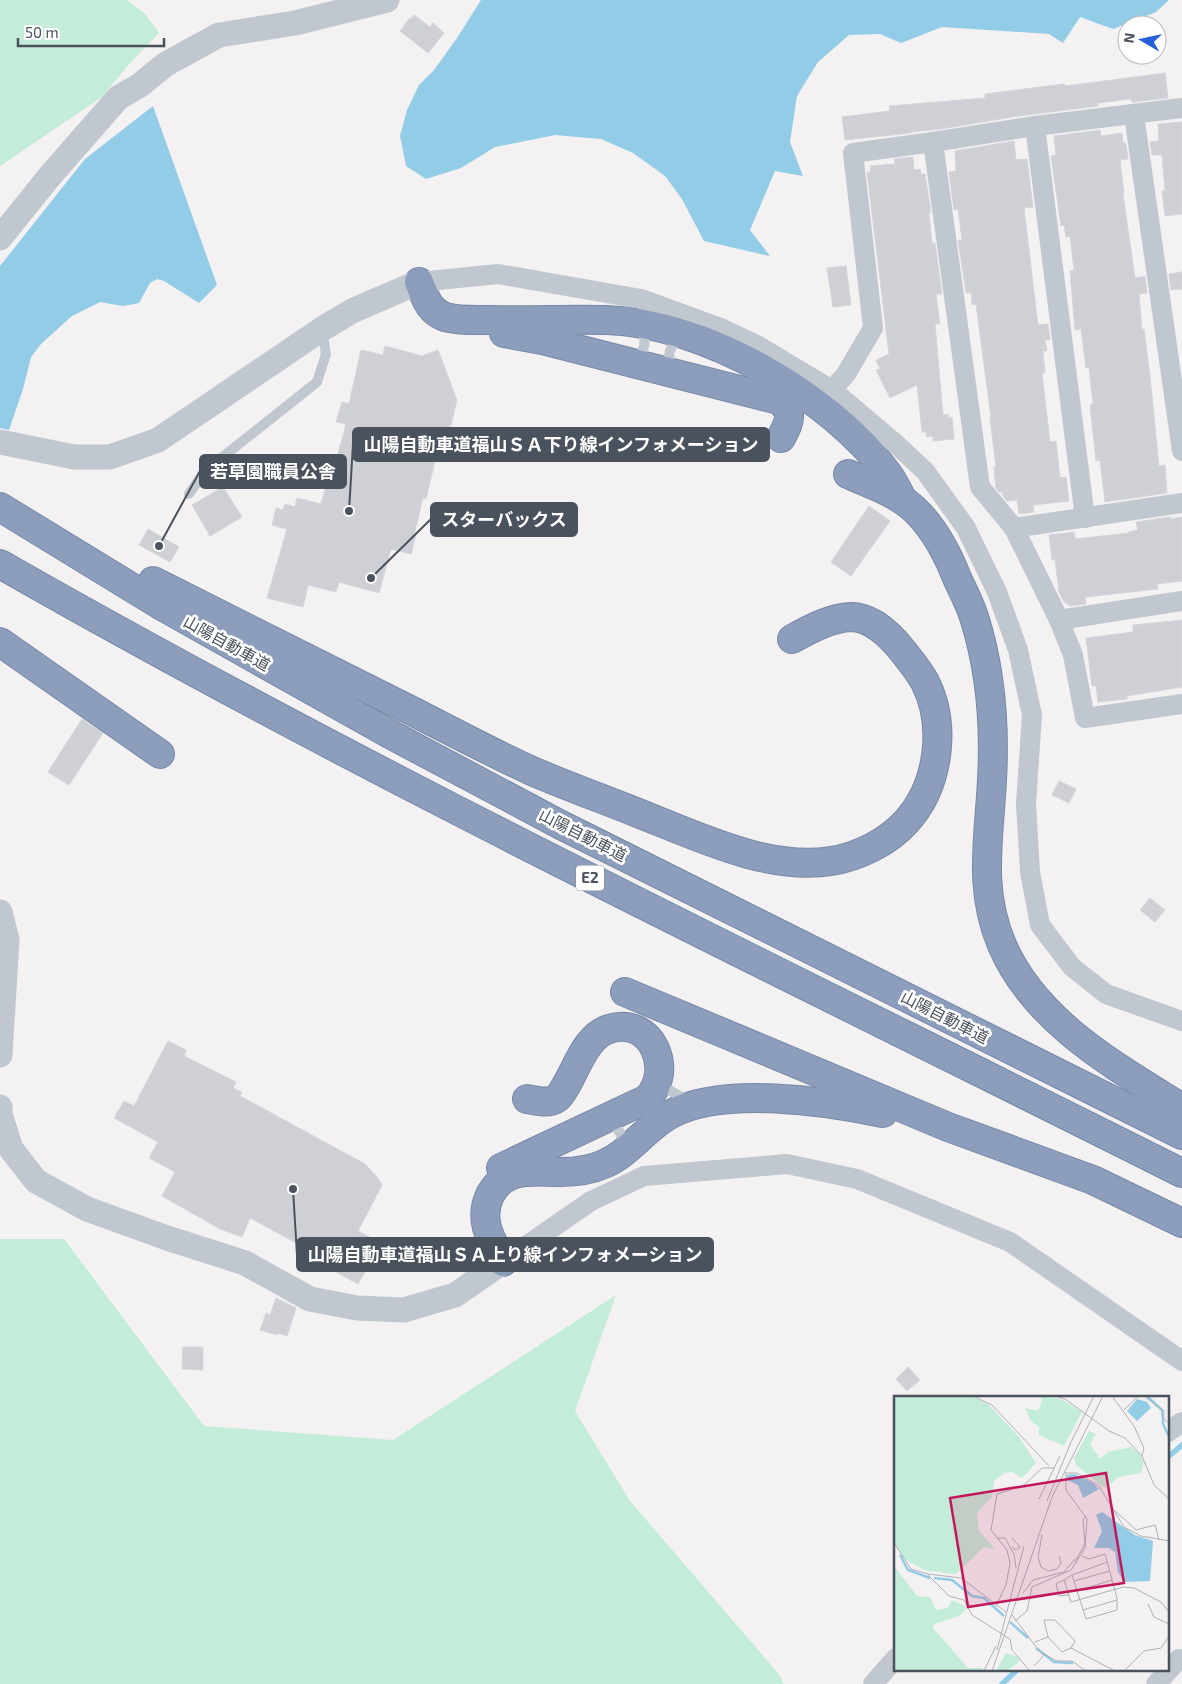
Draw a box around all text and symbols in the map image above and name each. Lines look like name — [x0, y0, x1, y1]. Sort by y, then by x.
scale bar — [18, 15, 164, 47]
north arrow — [1117, 15, 1167, 65]
text: 50 m — [25, 23, 59, 41]
text: N — [1119, 32, 1138, 44]
callout: 山陽自動車道福山ＳＡ下り線インフォメーション — [353, 428, 769, 461]
text: 山陽自動車道福山ＳＡ下り線インフォメーション — [363, 433, 759, 455]
callout: 若草園職員公舎 — [200, 455, 346, 488]
text: 若草園職員公舎 — [210, 460, 336, 482]
callout: スターバックス — [431, 503, 577, 536]
text: スターバックス — [441, 508, 567, 530]
street label: 山陽自動車道 — [181, 611, 274, 674]
street label: 山陽自動車道 — [536, 804, 630, 865]
road number: E2 — [576, 866, 604, 890]
street label: 山陽自動車道 — [898, 986, 992, 1047]
callout: 山陽自動車道福山ＳＡ上り線インフォメーション — [297, 1238, 713, 1271]
text: 山陽自動車道福山ＳＡ上り線インフォメーション — [307, 1243, 703, 1265]
inset map — [894, 1396, 1170, 1672]

